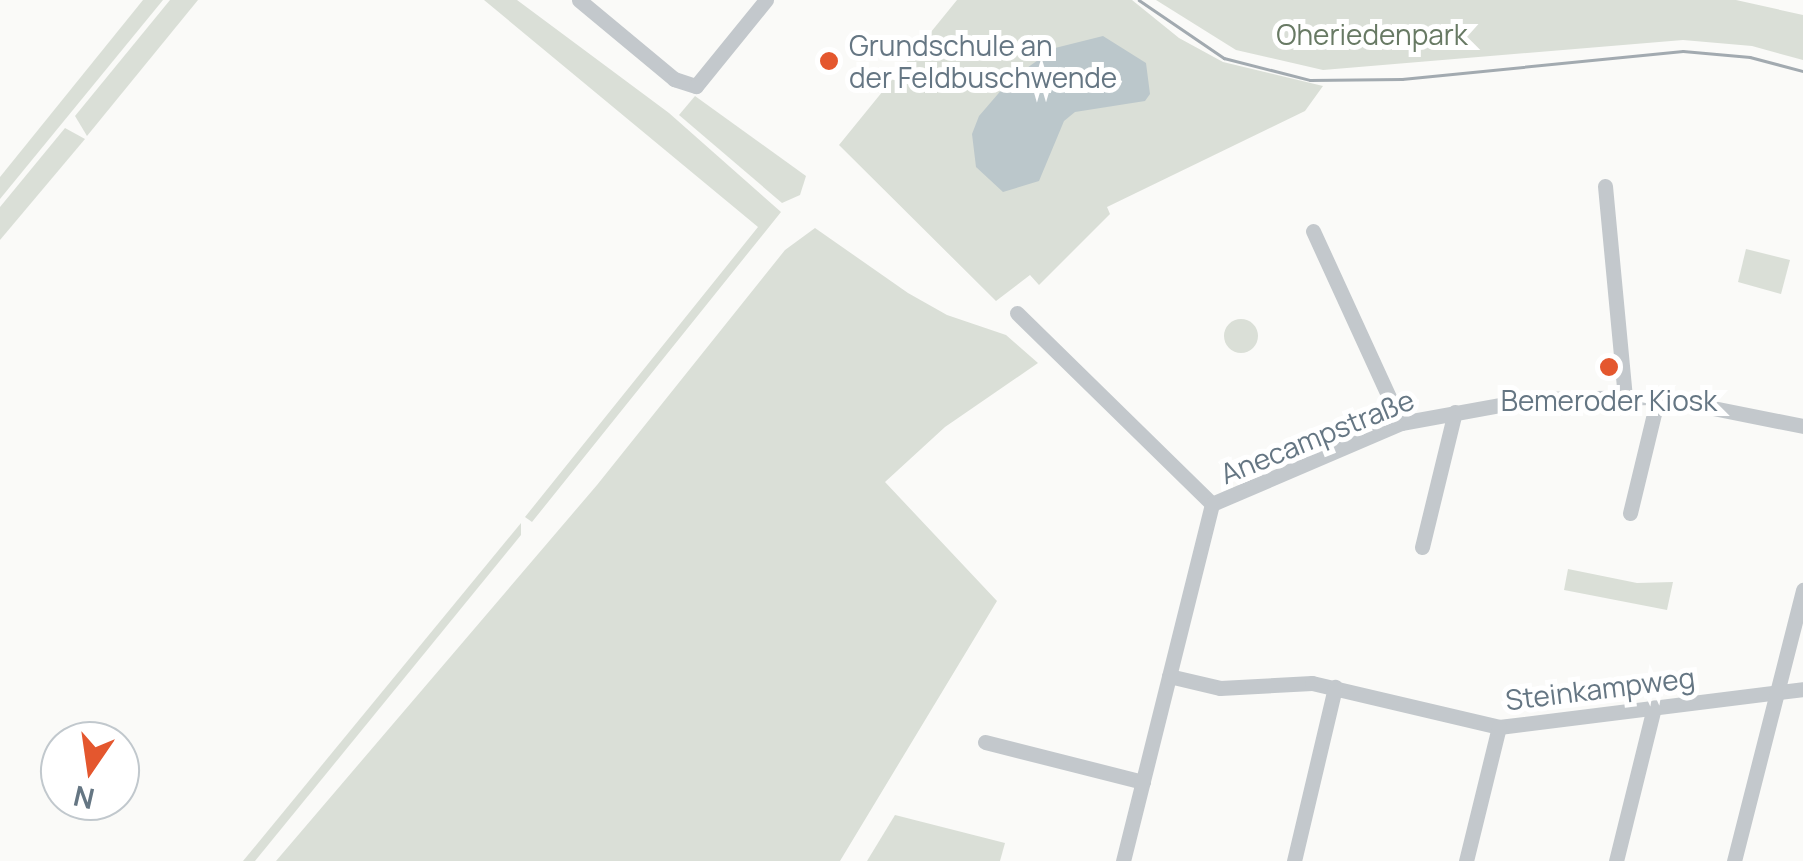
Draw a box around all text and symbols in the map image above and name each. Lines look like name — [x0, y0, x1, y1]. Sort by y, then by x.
park label: Oheriedenpark — [1276, 17, 1468, 51]
place label: Grundschule an der Feldbuschwende — [849, 28, 1117, 94]
marker: Grundschule an der Feldbuschwende — [818, 50, 840, 72]
marker: Bemeroder Kiosk — [1598, 356, 1620, 378]
street label: Anecampstraße — [1215, 382, 1419, 490]
place label: Bemeroder Kiosk — [1501, 383, 1717, 417]
street label: Steinkampweg — [1503, 660, 1697, 716]
north arrow — [40, 721, 140, 821]
text: N — [70, 778, 98, 819]

